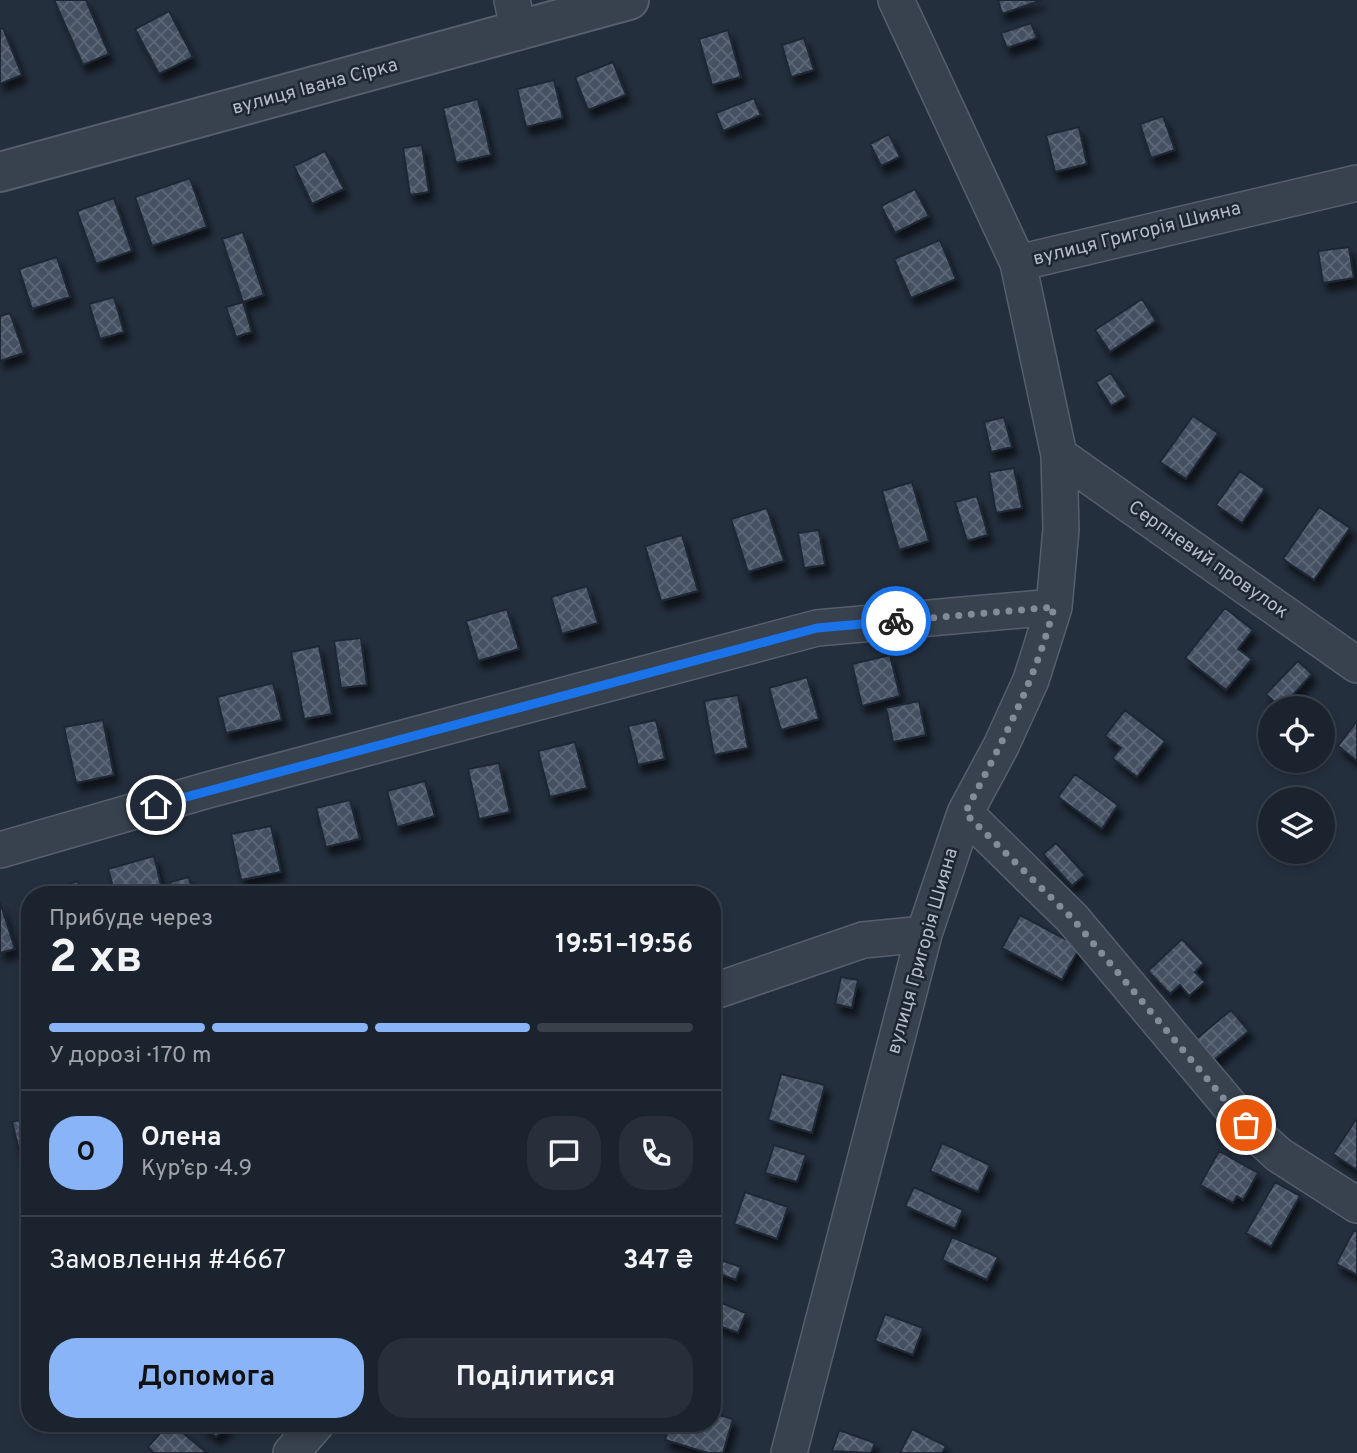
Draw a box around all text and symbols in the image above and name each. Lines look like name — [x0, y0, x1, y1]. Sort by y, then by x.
street label: вулиця Івана Сірка — [229, 53, 401, 121]
street label: вулиця Григорія Шияна — [1031, 197, 1243, 271]
street label: Серпневий провулок — [1123, 496, 1293, 624]
courier — [861, 586, 931, 656]
icon: bike — [877, 602, 915, 640]
map controls — [1258, 696, 1335, 864]
button: locate — [1258, 696, 1335, 773]
pin — [126, 775, 186, 835]
icon: home — [137, 786, 175, 824]
button: layers — [1258, 787, 1335, 864]
street label: вулиця Григорія Шияна — [882, 845, 964, 1057]
text: Прибуде через — [49, 905, 213, 934]
text: 19:51–19:56 — [555, 929, 693, 962]
text: 2 хв — [49, 930, 143, 989]
text: У дорозі · 170 m — [49, 1042, 211, 1071]
pin — [1216, 1095, 1276, 1155]
icon: bag — [1227, 1106, 1265, 1144]
button: chat — [527, 1116, 601, 1190]
button: phone — [619, 1116, 693, 1190]
text: Олена — [141, 1122, 222, 1155]
text: О — [77, 1137, 95, 1170]
text: Кур’єр · 4.9 — [141, 1155, 252, 1184]
text: Замовлення #4667 — [49, 1245, 286, 1278]
text: 347 ₴ — [623, 1245, 693, 1278]
button: Допомога — [49, 1338, 364, 1418]
button: Поділитися — [378, 1338, 693, 1418]

